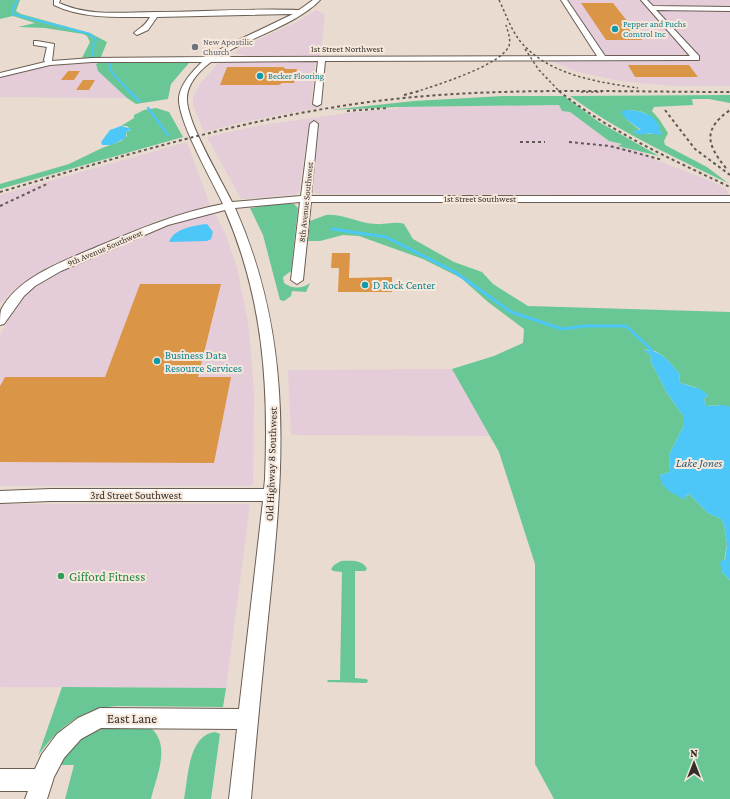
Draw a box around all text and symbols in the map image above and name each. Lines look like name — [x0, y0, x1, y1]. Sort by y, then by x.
place label: Pepper and Fuchs Comtrol Inc — [623, 19, 687, 39]
marker: Pepper and Fuchs Comtrol Inc — [610, 24, 620, 34]
place label: New Apostilic Church — [203, 37, 253, 57]
marker: New Apostilic Church — [190, 42, 200, 52]
street label: 1st Street Northwest — [311, 44, 384, 54]
marker: Becker Flooring — [255, 71, 265, 81]
place label: Becker Flooring — [268, 71, 325, 81]
street label: 8th Avenue Southwest — [297, 160, 315, 243]
street label: 1st Street Southwest — [444, 194, 517, 204]
street label: 9th Avenue Southwest — [66, 227, 145, 268]
place label: D Rock Center — [373, 279, 435, 291]
marker: D Rock Center — [360, 280, 370, 290]
place label: Business Data Resource Services — [165, 349, 242, 374]
marker: Business Data Resource Services — [152, 356, 162, 366]
street label: Old Highway 8 Southwest — [263, 406, 280, 521]
water label: Lake Jones — [676, 456, 723, 470]
street label: 3rd Street Southwest — [90, 489, 182, 501]
place label: Gifford Fitness — [69, 569, 145, 584]
marker: Gifford Fitness — [56, 571, 66, 581]
street label: East Lane — [107, 711, 157, 726]
north arrow — [674, 743, 714, 783]
text: N — [690, 747, 698, 759]

